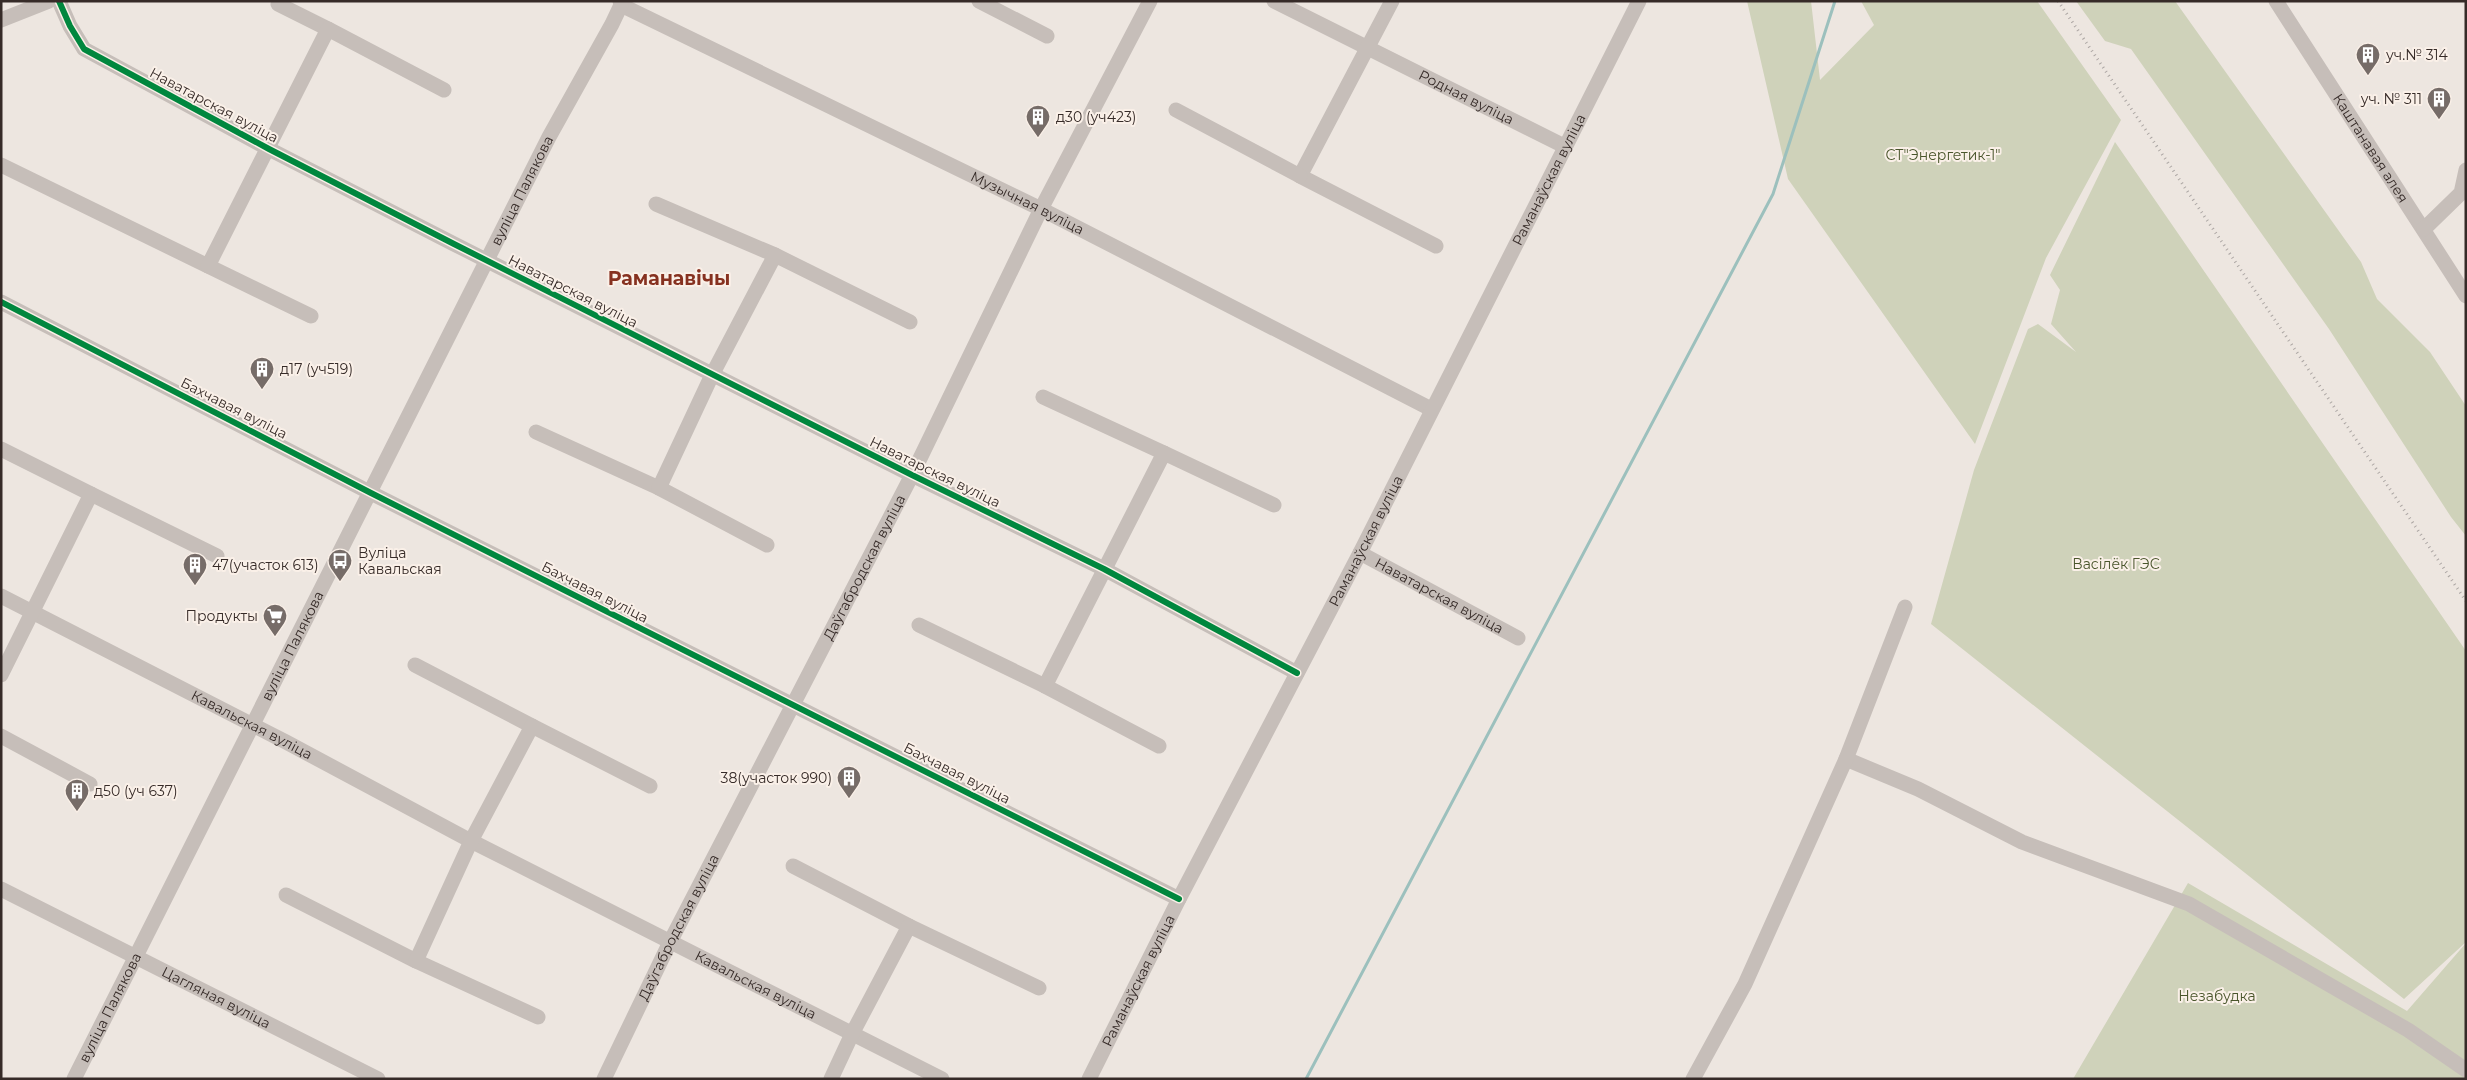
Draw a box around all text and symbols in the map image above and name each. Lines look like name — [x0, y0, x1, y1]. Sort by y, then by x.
building icon: уч.№ 314 — [2355, 42, 2381, 76]
place label: уч.№ 314 — [2385, 46, 2449, 64]
street label: Наватарская вуліца — [146, 63, 282, 147]
street label: Родная вуліца — [1416, 66, 1517, 128]
building icon: уч. № 311 — [2426, 86, 2452, 120]
street label: Каштанавая алея — [2329, 90, 2412, 206]
place label: уч. № 311 — [2360, 90, 2422, 108]
building icon: д30 (уч423) — [1025, 104, 1051, 138]
place label: д30 (уч423) — [1056, 108, 1136, 126]
street label: Раманаўская вуліца — [1508, 111, 1589, 248]
street label: вуліца Палякова — [487, 133, 557, 248]
park label: СТ"Энергетик-1" — [1885, 146, 2001, 164]
street label: Музычная вуліца — [968, 167, 1087, 239]
street label: Наватарская вуліца — [505, 250, 641, 332]
district label: Раманавічы — [608, 267, 730, 290]
building icon: д17 (уч519) — [249, 356, 275, 390]
place label: д17 (уч519) — [280, 360, 353, 378]
street label: Бахчавая вуліца — [178, 373, 290, 443]
street label: Наватарская вуліца — [867, 432, 1003, 512]
street label: Раманаўская вуліца — [1325, 472, 1407, 610]
street label: Даўгабродская вуліца — [819, 492, 909, 643]
place label: Вуліца Кавальская — [358, 544, 442, 578]
bus stop icon: Вуліца Кавальская — [327, 548, 353, 582]
building icon: 47(участок 613) — [182, 552, 208, 586]
street label: Наватарская вуліца — [1372, 554, 1507, 638]
park label: Васілёк ГЭС — [2072, 555, 2160, 573]
place label: 47(участок 613) — [212, 556, 319, 574]
street label: Бахчавая вуліца — [539, 557, 651, 627]
street label: вуліца Палякова — [257, 588, 328, 704]
supermarket icon: Продукты — [262, 603, 288, 637]
place label: Продукты — [185, 607, 258, 625]
street label: Кавальская вуліца — [188, 686, 316, 763]
street label: Бахчавая вуліца — [901, 738, 1013, 808]
building icon: 38(участок 990) — [836, 765, 862, 799]
place label: 38(участок 990) — [721, 769, 832, 787]
building icon: д50 (уч 637) — [64, 778, 90, 812]
place label: д50 (уч 637) — [94, 782, 178, 800]
street label: Даўгабродская вуліца — [634, 851, 723, 1003]
street label: Раманаўская вуліца — [1098, 912, 1179, 1049]
street label: Кавальская вуліца — [692, 947, 819, 1023]
street label: вуліца Палякова — [75, 950, 145, 1066]
street label: Цагляная вуліца — [159, 963, 274, 1032]
park label: Незабудка — [2178, 987, 2256, 1005]

